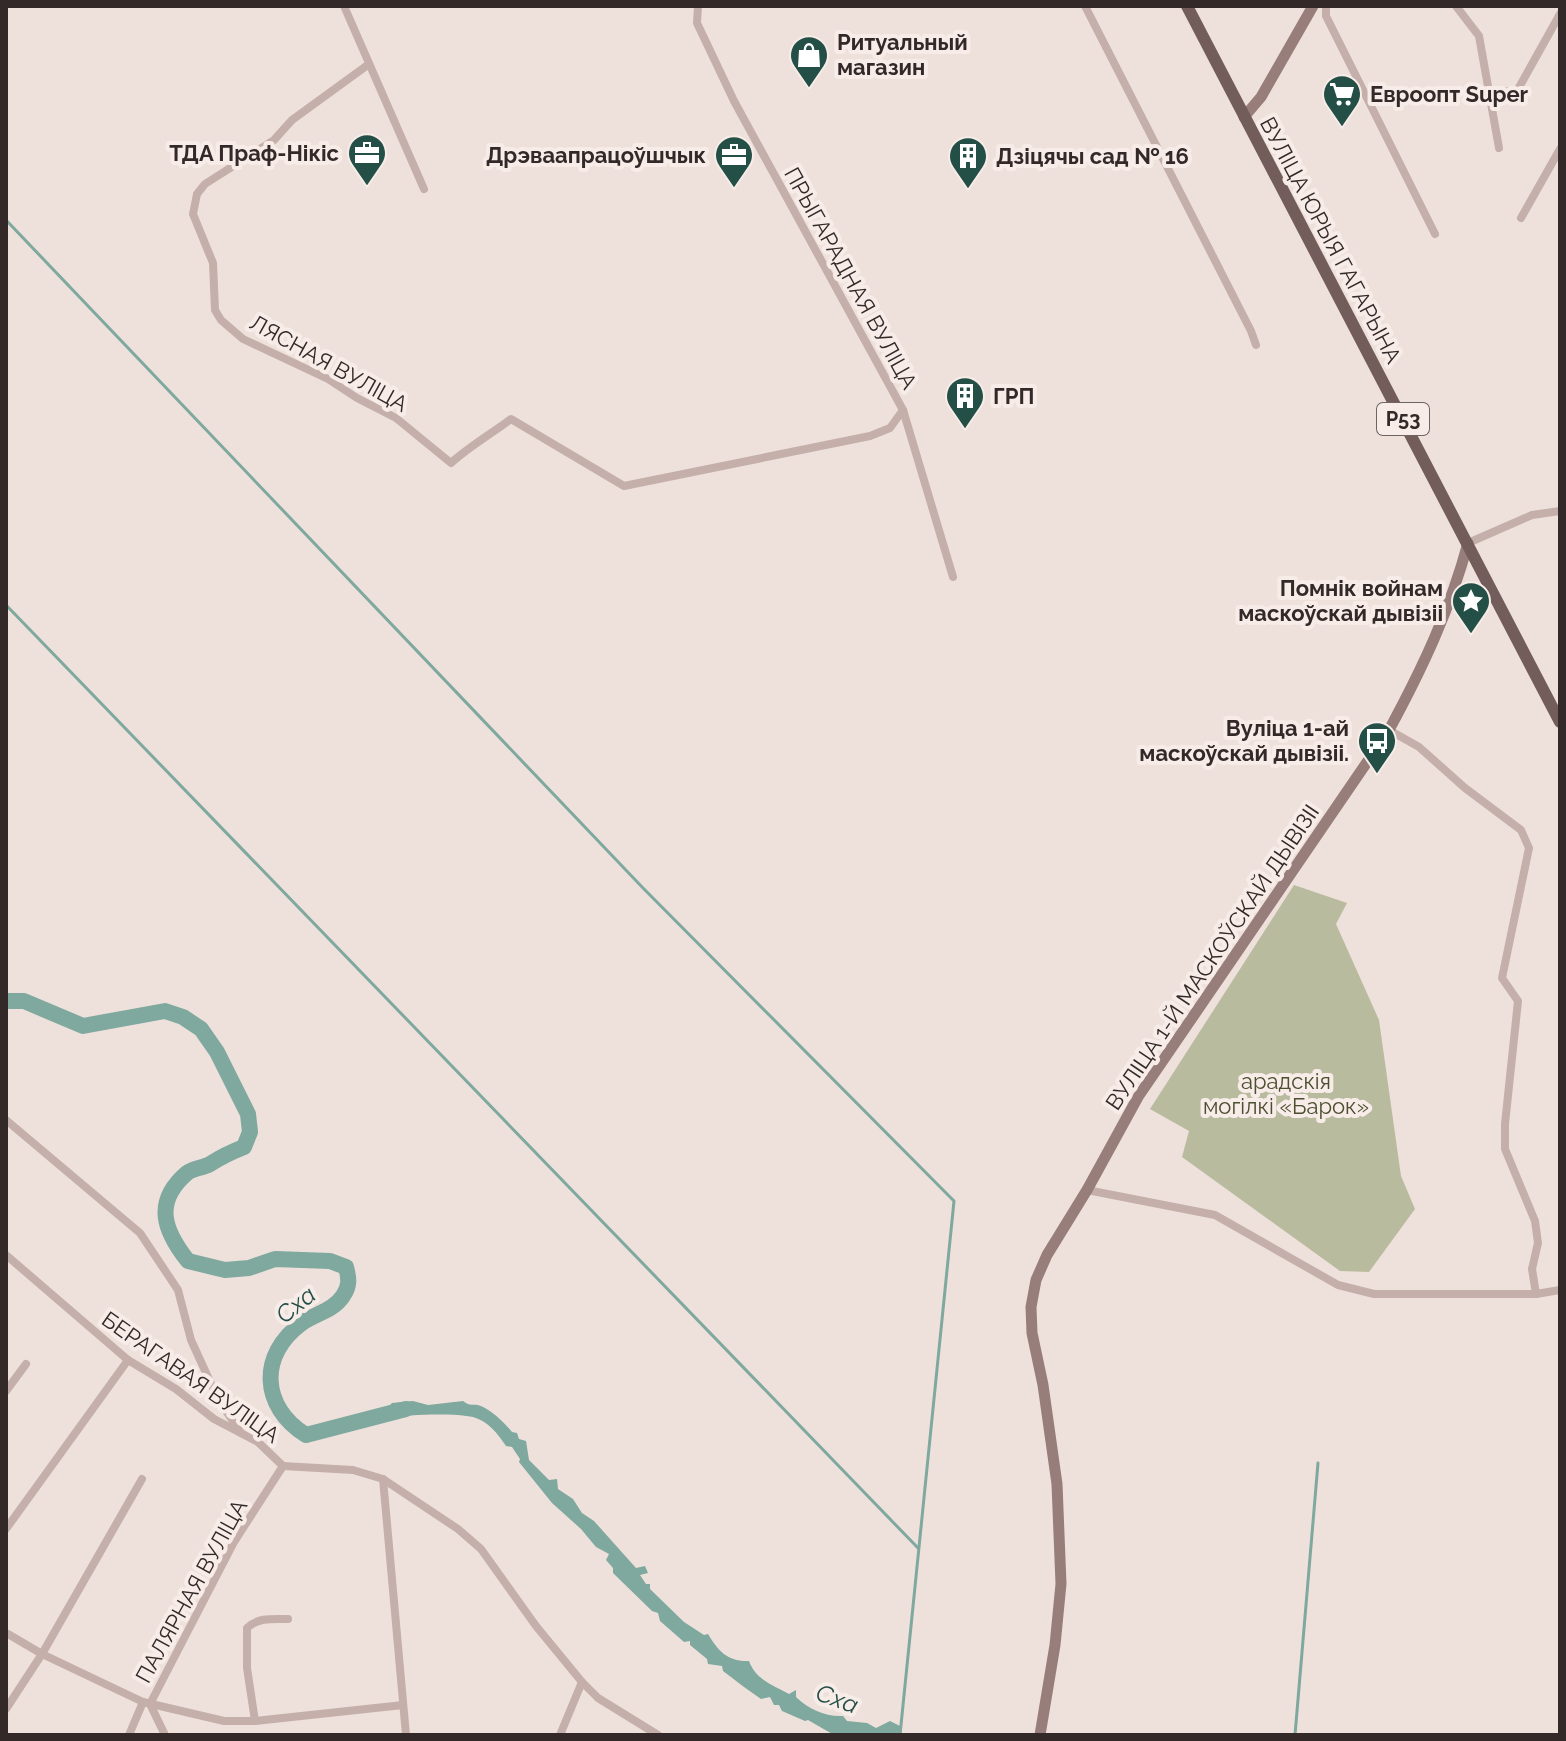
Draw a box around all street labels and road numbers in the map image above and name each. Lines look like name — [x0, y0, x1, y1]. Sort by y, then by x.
street label: ВУЛІЦА ЮРЫЯ ГАГАРЫНА — [1255, 112, 1407, 368]
street label: ПРЫГАРАДНАЯ ВУЛІЦА — [779, 163, 923, 394]
street label: ЛЯСНАЯ ВУЛІЦА — [246, 309, 413, 417]
road number: Р53 — [1377, 403, 1429, 435]
street label: ВУЛІЦА 1-Й МАСКОЎСКАЙ ДЫВІЗІІ — [1100, 799, 1324, 1115]
street label: БЕРАГАВАЯ ВУЛІЦА — [97, 1306, 285, 1448]
street label: ПАЛЯРНАЯ ВУЛІЦА — [130, 1495, 252, 1687]

